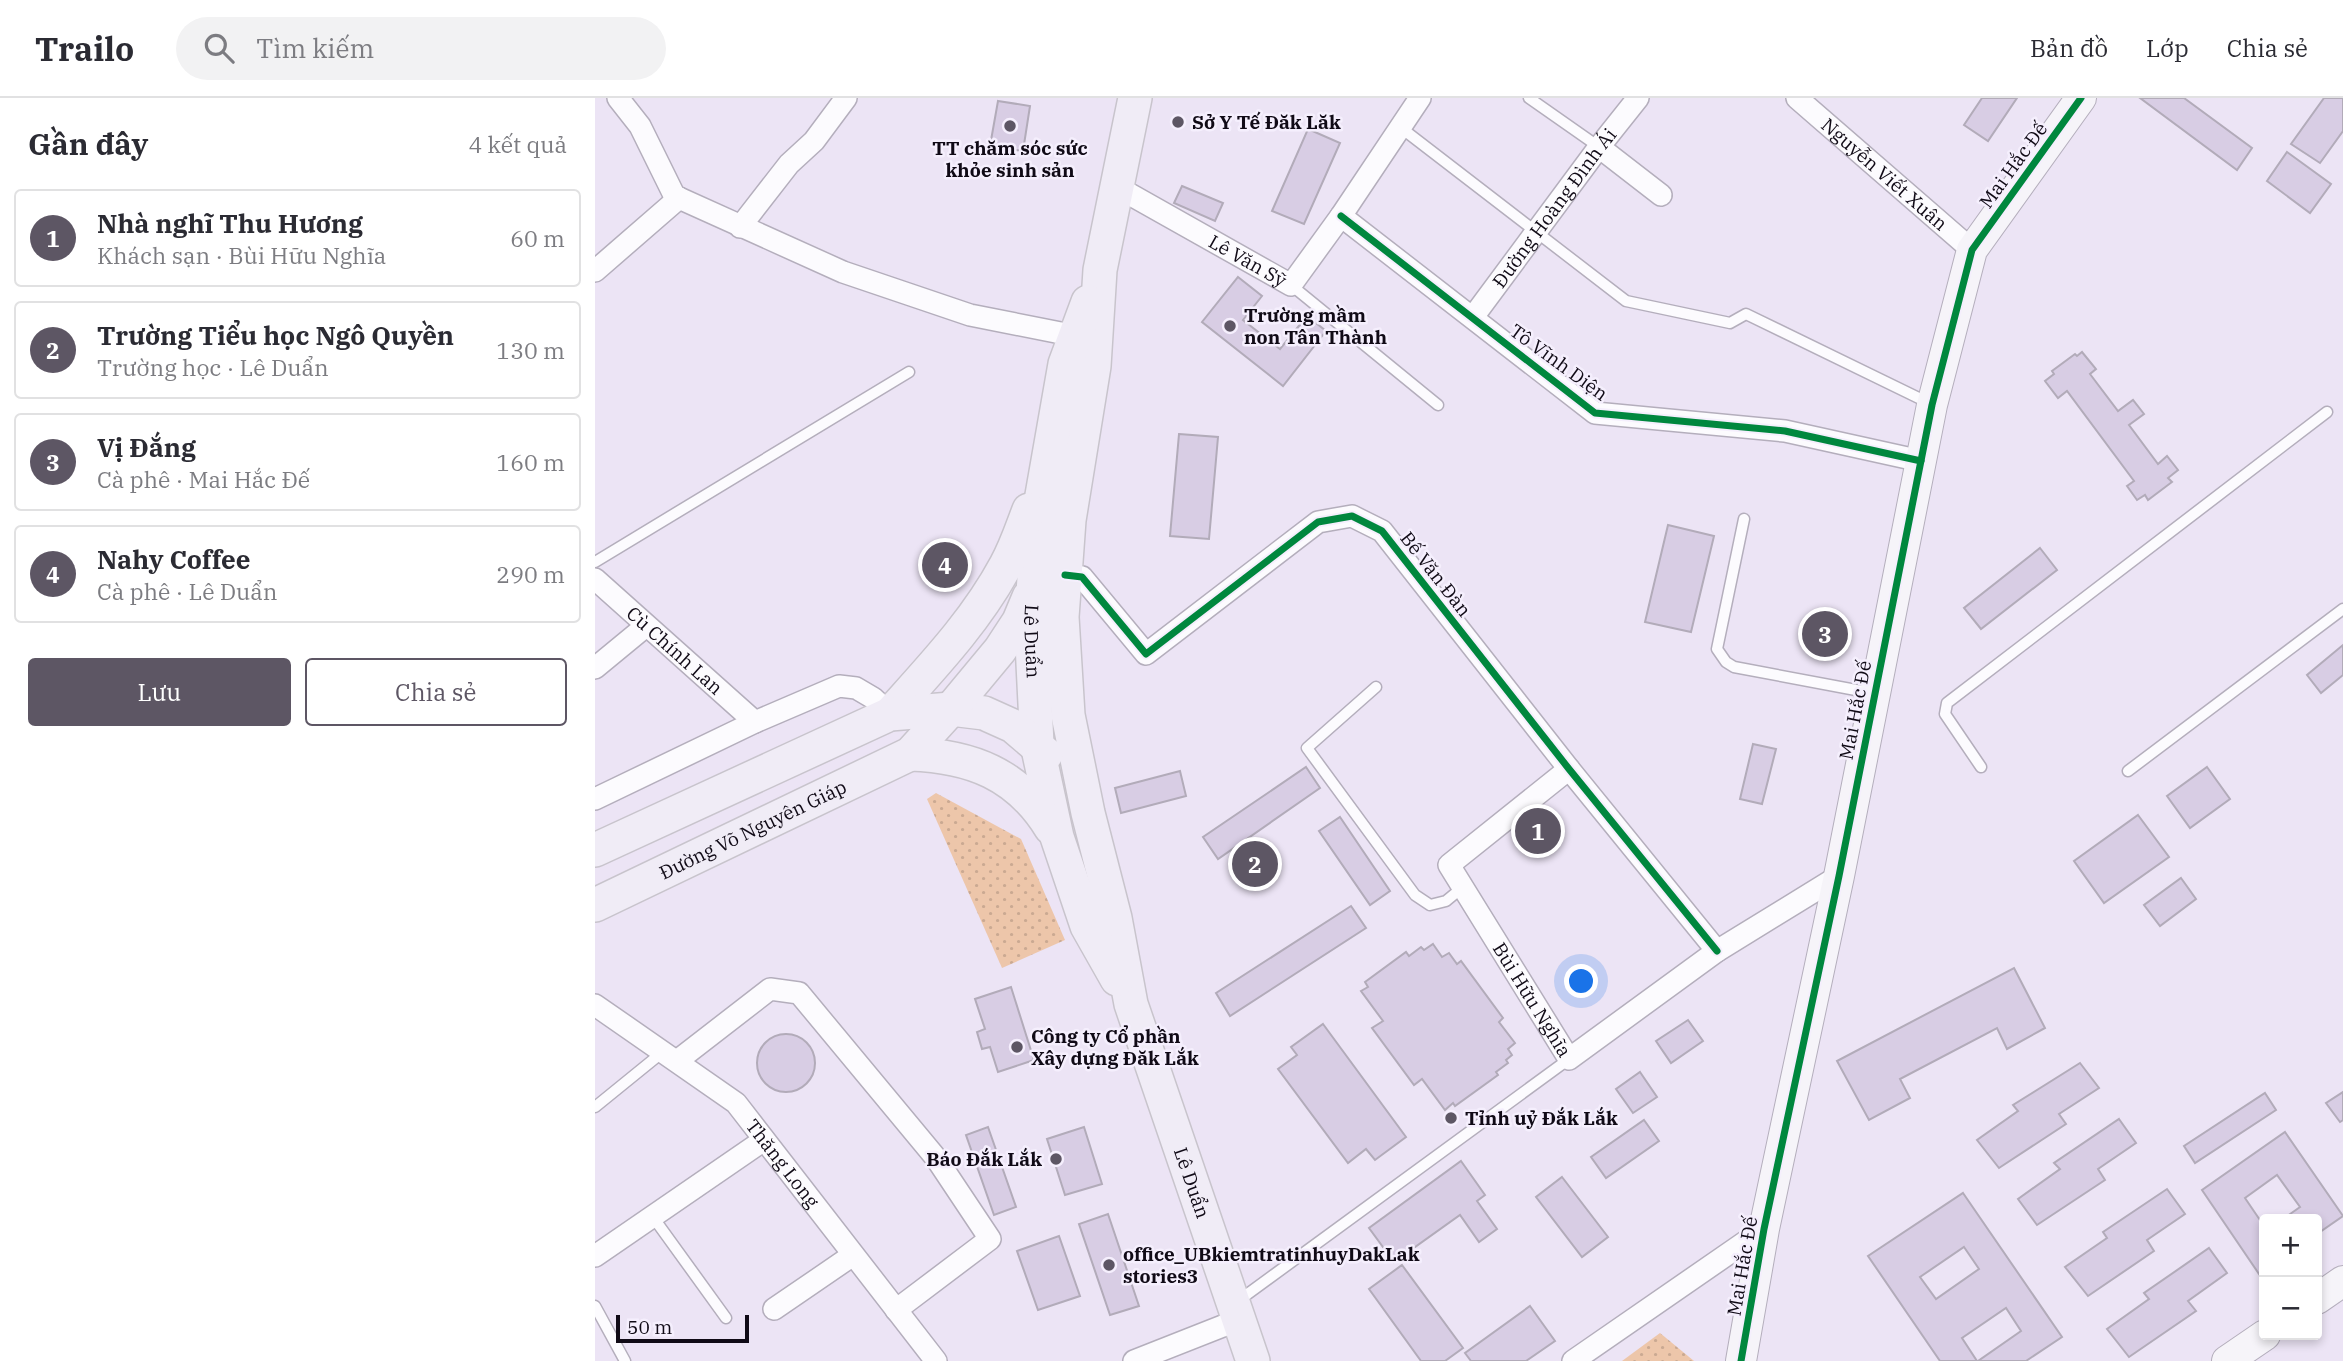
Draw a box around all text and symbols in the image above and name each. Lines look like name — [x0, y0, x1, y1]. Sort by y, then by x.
search box — [176, 17, 666, 80]
text: Trailo — [35, 27, 134, 70]
icon: search — [200, 29, 238, 67]
text: Tìm kiếm — [256, 31, 374, 65]
text: Bản đồ — [2030, 32, 2108, 64]
text: Lớp — [2146, 32, 2189, 64]
text: Chia sẻ — [2227, 32, 2308, 64]
place label: Sở Y Tế Đăk Lăk — [1192, 110, 1341, 134]
street label: Nguyễn Viết Xuân — [1816, 113, 1953, 235]
marker: Sở Y Tế Đăk Lăk — [1170, 114, 1186, 130]
street label: Mai Hắc Đế — [1974, 117, 2052, 213]
marker: TT chăm sóc sức khỏe sinh sản — [1002, 118, 1018, 134]
street label: Đường Hoàng Đình Ái — [1487, 123, 1621, 292]
text: Gần đây — [28, 124, 148, 163]
text: 4 kết quả — [468, 129, 567, 159]
place label: TT chăm sóc sức khỏe sinh sản — [932, 136, 1088, 182]
text: Nhà nghĩ Thu Hương — [97, 206, 363, 240]
text: 1 — [46, 223, 60, 253]
text: 60 m — [510, 223, 565, 253]
street label: Lê Văn Sỹ — [1205, 229, 1292, 292]
text: Khách sạn · Bùi Hữu Nghĩa — [97, 240, 386, 270]
place label: Trường mầm non Tân Thành — [1244, 303, 1387, 349]
text: Trường Tiểu học Ngô Quyền — [97, 318, 454, 352]
marker: Trường mầm non Tân Thành — [1222, 318, 1238, 334]
street label: Tô Vĩnh Diện — [1505, 318, 1613, 406]
text: 2 — [46, 335, 60, 365]
text: 130 m — [496, 335, 565, 365]
text: Trường học · Lê Duẩn — [97, 352, 329, 382]
text: Vị Đắng — [97, 430, 196, 464]
text: 3 — [46, 447, 60, 477]
text: 160 m — [496, 447, 565, 477]
text: Cà phê · Mai Hắc Đế — [97, 464, 310, 494]
street label: Bế Văn Đàn — [1395, 527, 1477, 621]
pin: 4 — [922, 539, 968, 591]
text: Nahy Coffee — [97, 542, 251, 576]
text: 4 — [46, 559, 60, 589]
text: 290 m — [496, 559, 565, 589]
text: Cà phê · Lê Duẩn — [97, 576, 278, 606]
street label: Cù Chính Lan — [622, 601, 728, 700]
street label: Lê Duẩn — [1019, 604, 1046, 679]
pin: 3 — [1802, 608, 1848, 660]
button: Lưu — [28, 658, 291, 726]
button: Chia sẻ — [305, 658, 567, 726]
street label: Mai Hắc Đế — [1834, 658, 1876, 762]
street label: Đường Võ Nguyên Giáp — [655, 774, 850, 884]
pin: 1 — [1515, 805, 1561, 857]
pin: 2 — [1232, 838, 1278, 890]
street label: Bùi Hữu Nghĩa — [1488, 938, 1577, 1062]
your location — [1564, 964, 1598, 998]
place label: Công ty Cổ phần Xây dựng Đăk Lắk — [1031, 1024, 1199, 1070]
marker: Công ty Cổ phần Xây dựng Đăk Lắk — [1009, 1039, 1025, 1055]
place label: Tỉnh uỷ Đắk Lắk — [1465, 1106, 1618, 1130]
marker: Tỉnh uỷ Đắk Lắk — [1443, 1110, 1459, 1126]
street label: Thăng Long — [741, 1114, 825, 1213]
street label: Lê Duẩn — [1169, 1144, 1215, 1221]
place label: Báo Đắk Lắk — [926, 1147, 1042, 1171]
marker: Báo Đắk Lắk — [1048, 1151, 1064, 1167]
street label: Mai Hắc Đế — [1721, 1214, 1763, 1318]
map controls — [2259, 1214, 2322, 1340]
button: + — [2259, 1214, 2322, 1277]
place label: office_UBkiemtratinhuyDakLak stories3 — [1123, 1242, 1420, 1288]
marker: office_UBkiemtratinhuyDakLak stories3 — [1101, 1257, 1117, 1273]
button: − — [2259, 1277, 2322, 1340]
scale bar — [616, 1312, 749, 1344]
text: 50 m — [627, 1315, 672, 1339]

